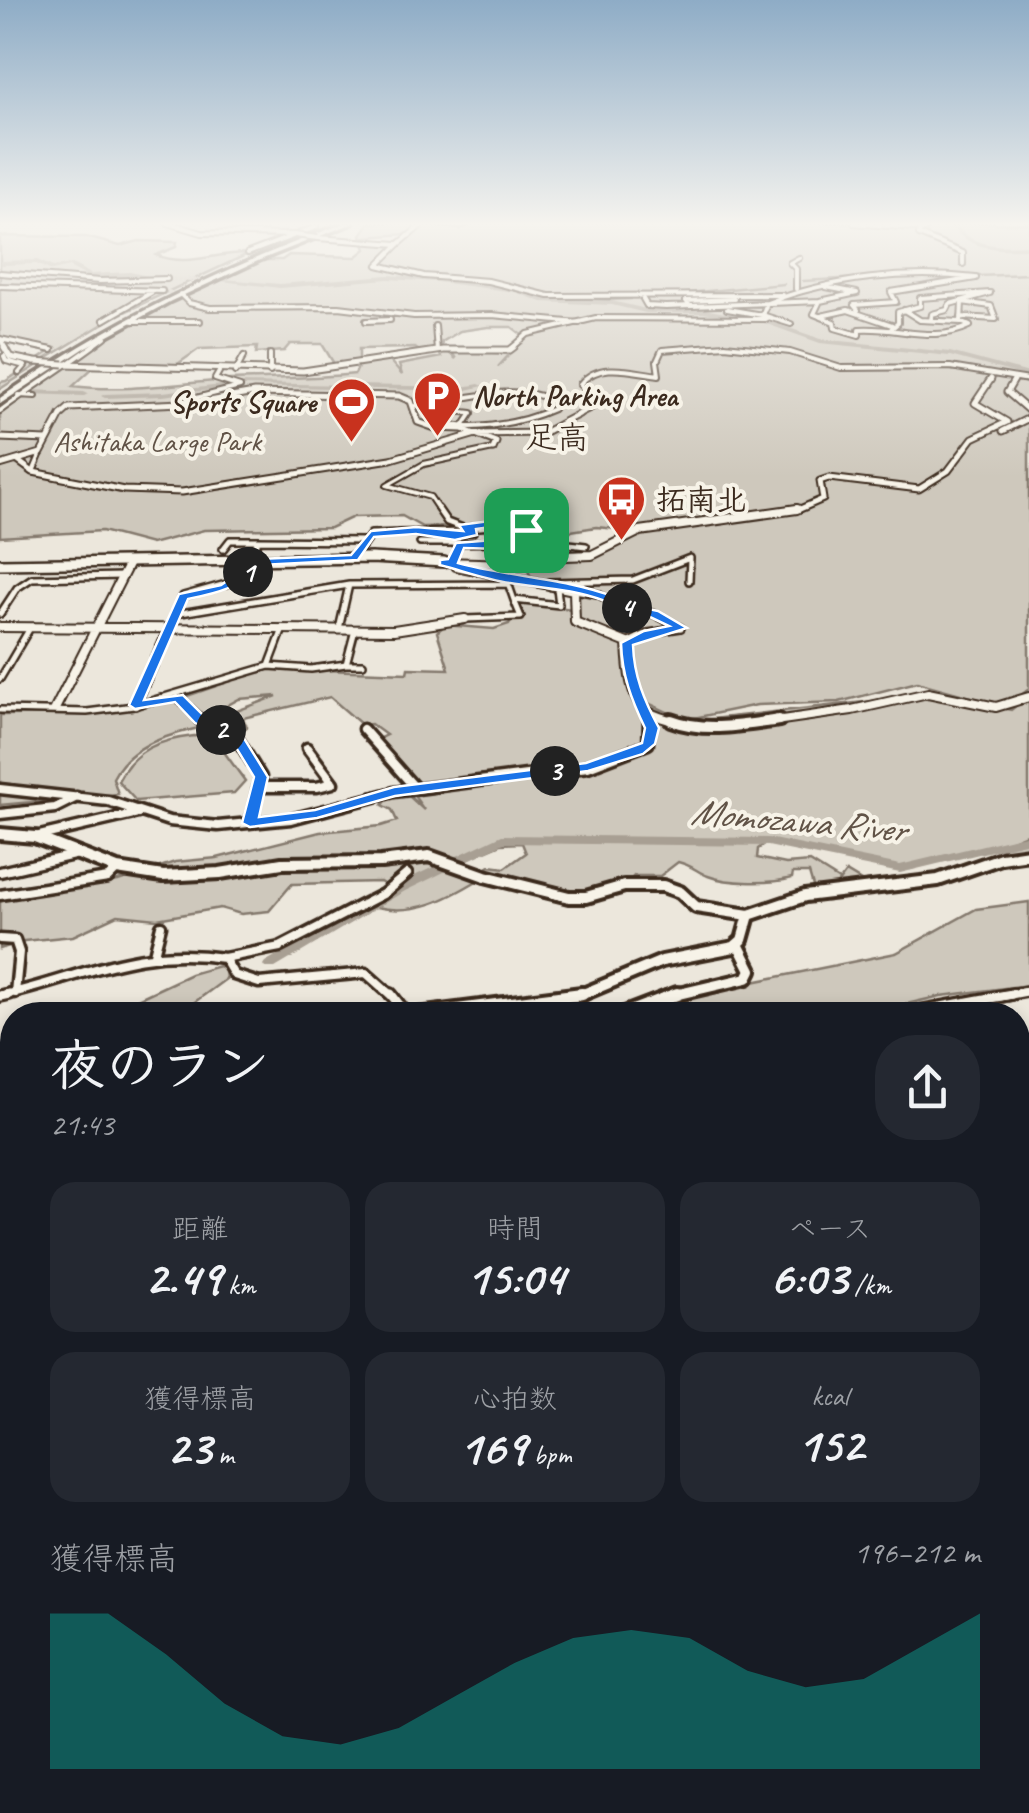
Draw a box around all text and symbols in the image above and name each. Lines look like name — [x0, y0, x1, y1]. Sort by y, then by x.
parking icon: North Parking Area — [412, 370, 464, 438]
sports icon: Sports Square — [325, 376, 377, 444]
place label: North Parking Area — [473, 377, 680, 415]
place label: Sports Square — [170, 383, 318, 421]
district label: 足高 — [525, 417, 589, 458]
park label: Ashitaka Large Park — [53, 422, 263, 460]
bus stop icon: 拓南北 — [595, 474, 647, 542]
place label: 拓南北 — [656, 481, 746, 519]
pin — [484, 488, 569, 573]
icon: arrive — [499, 503, 554, 558]
pin: 1 — [223, 547, 273, 597]
text: 1 — [242, 554, 254, 589]
pin: 4 — [602, 583, 652, 633]
text: 4 — [621, 590, 633, 625]
pin: 2 — [196, 705, 246, 755]
text: 2 — [215, 712, 227, 747]
pin: 3 — [530, 746, 580, 796]
text: 3 — [549, 753, 561, 788]
water label: Momozawa River — [689, 788, 912, 854]
text: 夜のラン — [50, 1031, 270, 1101]
button: share — [875, 1035, 980, 1140]
text: 21:43 — [50, 1104, 114, 1145]
text: 距離 — [172, 1211, 228, 1246]
text: 時間 — [487, 1211, 543, 1246]
text: ペース — [789, 1211, 871, 1246]
text: 2.49 — [145, 1246, 221, 1309]
text: 15:04 — [465, 1246, 565, 1309]
text: 6:03 — [769, 1246, 848, 1309]
text: km — [221, 1267, 255, 1302]
text: /km — [848, 1267, 891, 1302]
text: kcal — [811, 1378, 849, 1413]
text: 獲得標高 — [144, 1381, 256, 1416]
text: 心拍数 — [473, 1381, 557, 1416]
text: 152 — [797, 1413, 863, 1476]
text: 23 — [166, 1416, 211, 1479]
text: 169 — [458, 1416, 526, 1479]
text: m — [211, 1437, 234, 1472]
text: bpm — [526, 1437, 572, 1472]
text: 196–212 m — [854, 1532, 980, 1573]
text: 獲得標高 — [50, 1538, 178, 1579]

